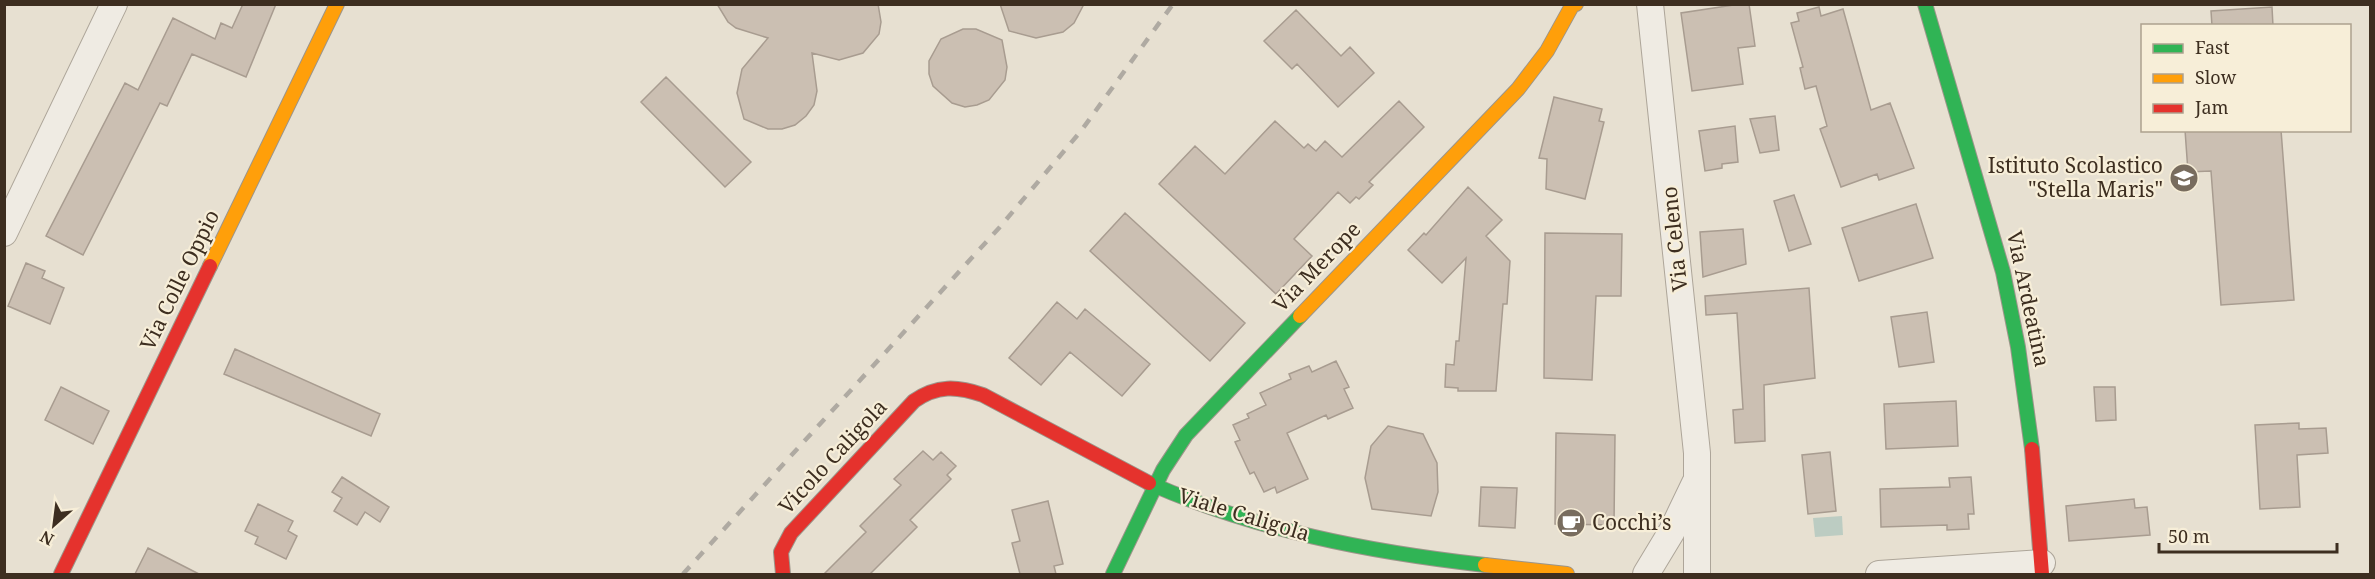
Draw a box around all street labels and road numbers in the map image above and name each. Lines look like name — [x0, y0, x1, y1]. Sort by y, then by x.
street label: Via Celeno — [1655, 185, 1693, 293]
street label: Via Colle Oppio — [133, 205, 225, 355]
street label: Via Merope — [1266, 215, 1366, 317]
street label: Via Ardeatina — [2001, 228, 2057, 369]
street label: Vicolo Caligola — [772, 393, 893, 520]
street label: Viale Caligola — [1175, 481, 1313, 547]

